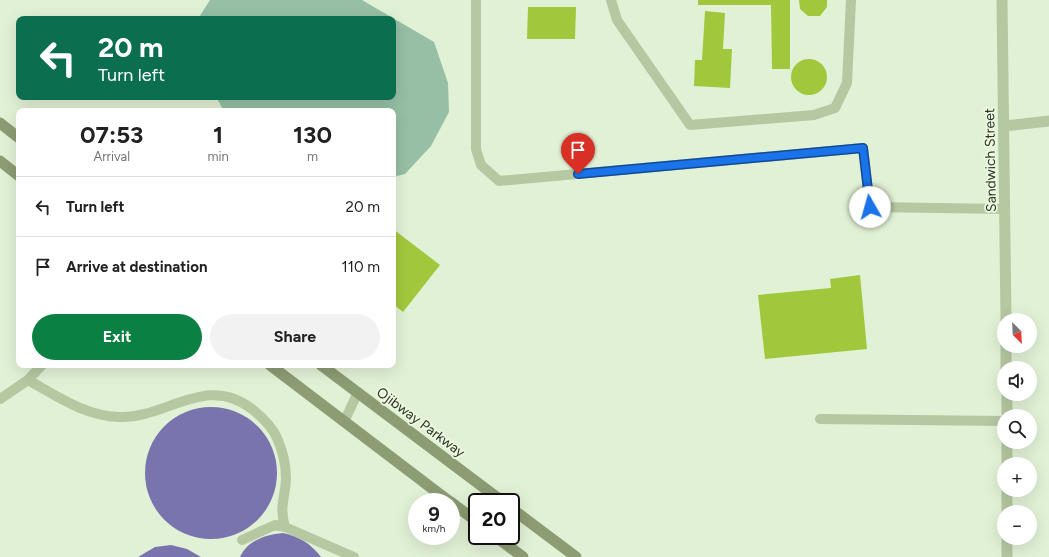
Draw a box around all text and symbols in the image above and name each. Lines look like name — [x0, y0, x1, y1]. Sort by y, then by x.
text: 20 m — [98, 30, 163, 64]
icon: left — [32, 32, 84, 84]
text: Turn left — [98, 64, 165, 86]
street label: Sandwich Street — [981, 108, 1000, 212]
text: 07:53 — [80, 120, 143, 149]
text: 1 — [213, 120, 223, 149]
text: 130 — [293, 120, 332, 149]
pin — [561, 133, 595, 174]
icon: arrive — [567, 139, 589, 161]
text: Arrival — [93, 149, 130, 164]
text: min — [208, 149, 229, 164]
text: m — [307, 149, 318, 164]
position arrow — [849, 186, 891, 228]
icon: left — [32, 196, 54, 218]
text: Turn left — [66, 198, 124, 216]
text: 20 m — [346, 198, 380, 216]
icon: arrive — [32, 256, 54, 278]
text: Arrive at destination — [66, 258, 207, 276]
text: 110 m — [342, 258, 380, 276]
north arrow — [997, 313, 1037, 353]
map controls — [997, 313, 1037, 545]
button: Exit — [32, 314, 202, 360]
button: Share — [210, 314, 380, 360]
button: sound — [997, 361, 1037, 401]
street label: Ojibway Parkway — [373, 384, 469, 462]
button: search — [997, 409, 1037, 449]
button: + — [997, 457, 1037, 497]
speed limit sign: 20 — [468, 493, 520, 545]
text: 9 — [428, 502, 440, 526]
button: − — [997, 505, 1037, 545]
text: km/h — [423, 522, 445, 535]

